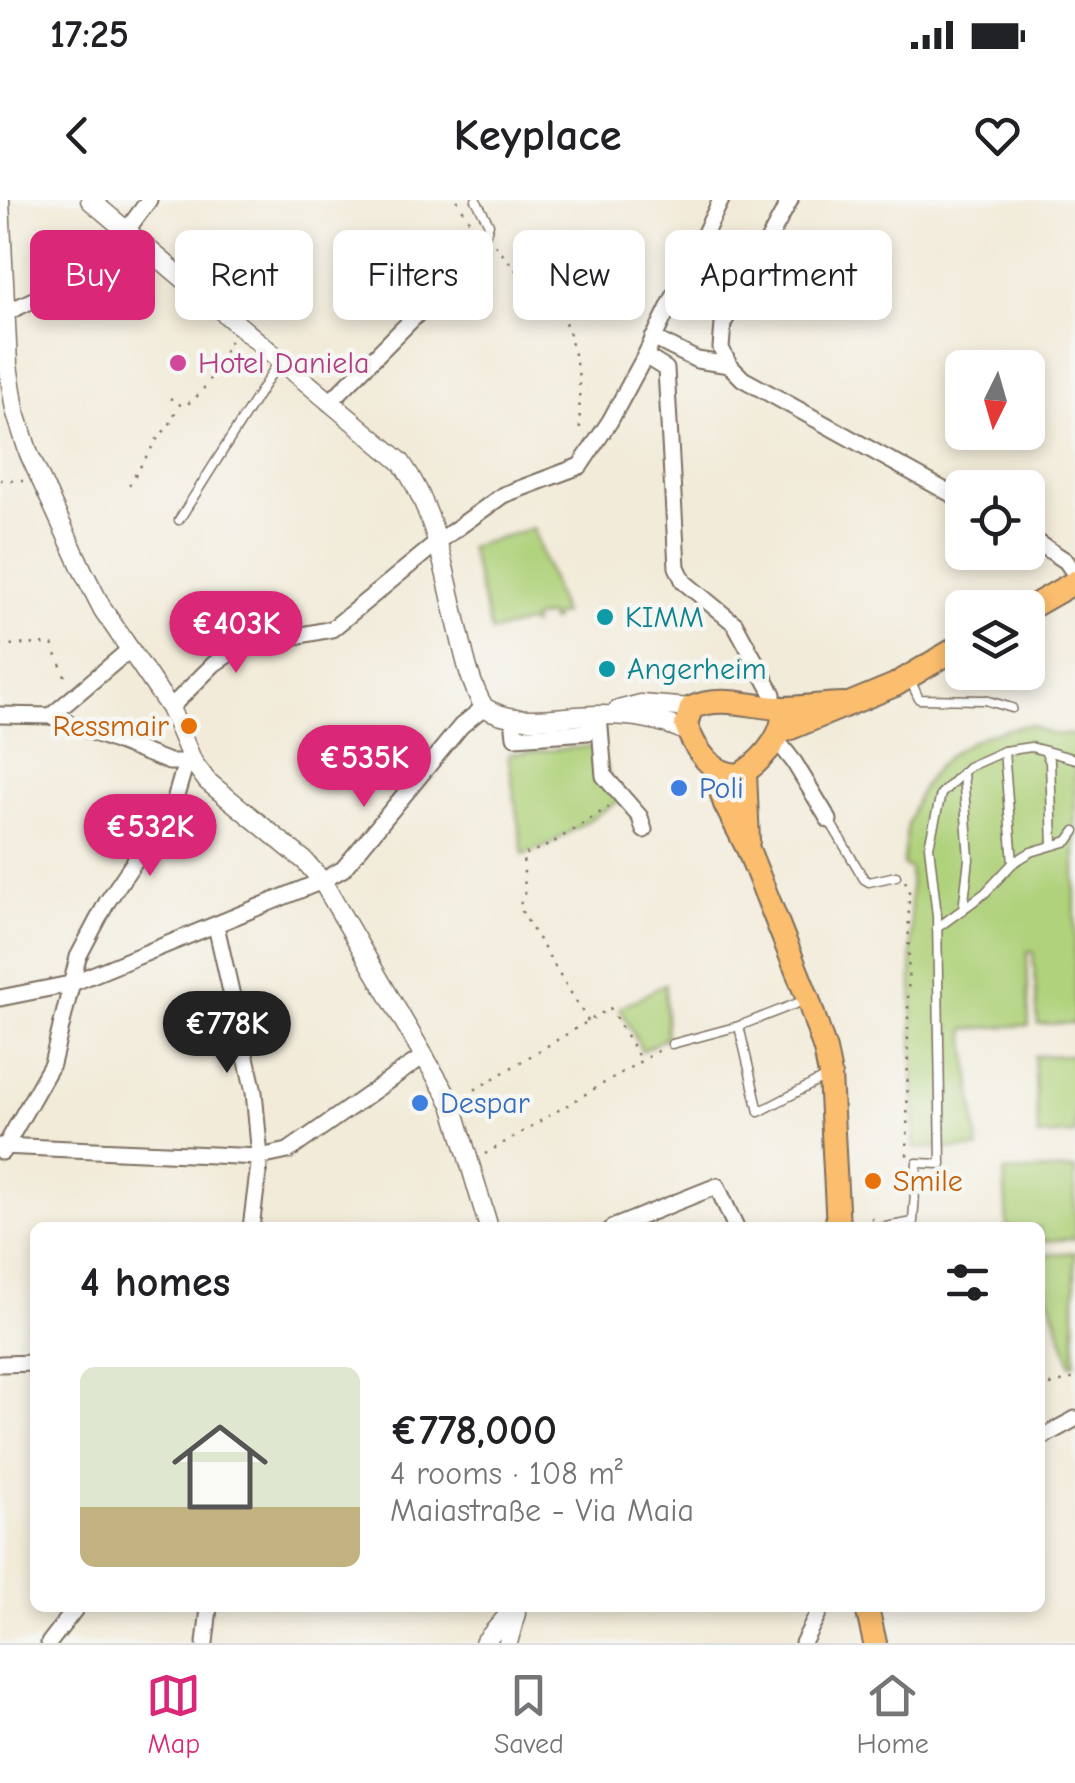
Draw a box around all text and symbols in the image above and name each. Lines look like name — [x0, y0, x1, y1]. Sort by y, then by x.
text: 17:25 — [50, 13, 129, 57]
icon: back — [50, 108, 105, 163]
icon: heart — [970, 108, 1025, 163]
text: Keyplace — [453, 109, 622, 161]
chip: Buy — [30, 230, 155, 320]
chip: Rent — [175, 230, 313, 320]
chip: Filters — [333, 230, 493, 320]
chip: New — [513, 230, 645, 320]
chip: Apartment — [665, 230, 892, 320]
place label: Hotel Daniela — [198, 346, 369, 381]
north arrow — [945, 350, 1045, 450]
map controls — [945, 350, 1045, 690]
marker: Hotel Daniela — [167, 352, 189, 374]
button: locate — [945, 470, 1045, 570]
button: layers — [945, 590, 1045, 690]
pin: €403K — [166, 591, 306, 676]
place label: KIMM — [625, 600, 704, 635]
text: €403K — [191, 605, 281, 642]
marker: KIMM — [594, 606, 616, 628]
place label: Angerheim — [627, 652, 767, 687]
marker: Angerheim — [596, 658, 618, 680]
place label: Ressmair — [52, 709, 169, 744]
marker: Ressmair — [178, 715, 200, 737]
pin: €535K — [294, 725, 434, 810]
text: €535K — [319, 739, 409, 776]
place label: Poli — [699, 771, 744, 806]
marker: Poli — [668, 777, 690, 799]
pin: €532K — [80, 794, 220, 879]
text: €532K — [106, 808, 194, 845]
pin: €778K — [157, 991, 297, 1076]
text: €778K — [185, 1005, 269, 1042]
place label: Despar — [440, 1086, 530, 1121]
marker: Despar — [409, 1092, 431, 1114]
place label: Smile — [893, 1164, 963, 1199]
marker: Smile — [862, 1170, 884, 1192]
icon: filters — [940, 1255, 995, 1310]
text: 4 homes — [80, 1258, 230, 1307]
text: €778,000 — [390, 1406, 557, 1455]
icon: home — [160, 1407, 280, 1527]
text: 4 rooms · 108 m² — [390, 1455, 623, 1492]
text: Maiastraße - Via Maia — [390, 1492, 694, 1529]
tab: Map — [146, 1668, 201, 1760]
tab: Saved — [494, 1668, 564, 1760]
tab: Home — [856, 1668, 929, 1760]

